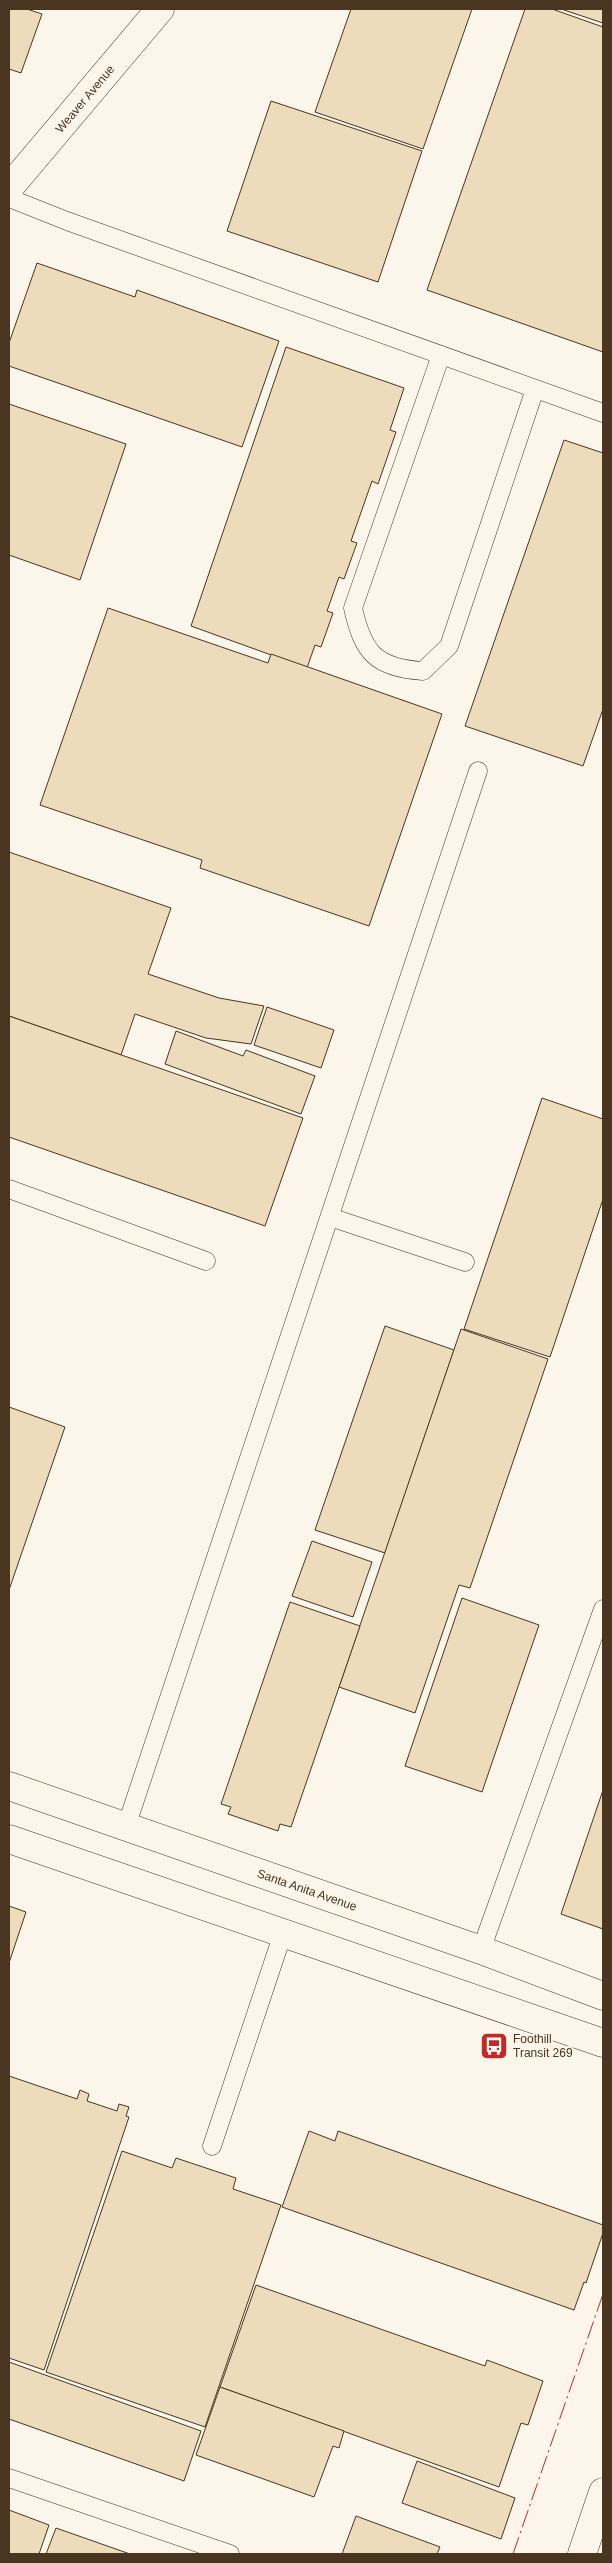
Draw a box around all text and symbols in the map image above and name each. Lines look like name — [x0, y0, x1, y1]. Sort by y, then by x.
street label: Weaver Avenue — [53, 62, 118, 136]
street label: Santa Anita Avenue — [255, 1866, 359, 1914]
bus stop icon: Foothill Transit 269 — [479, 2031, 509, 2061]
place label: Foothill Transit 269 — [513, 2032, 573, 2060]

